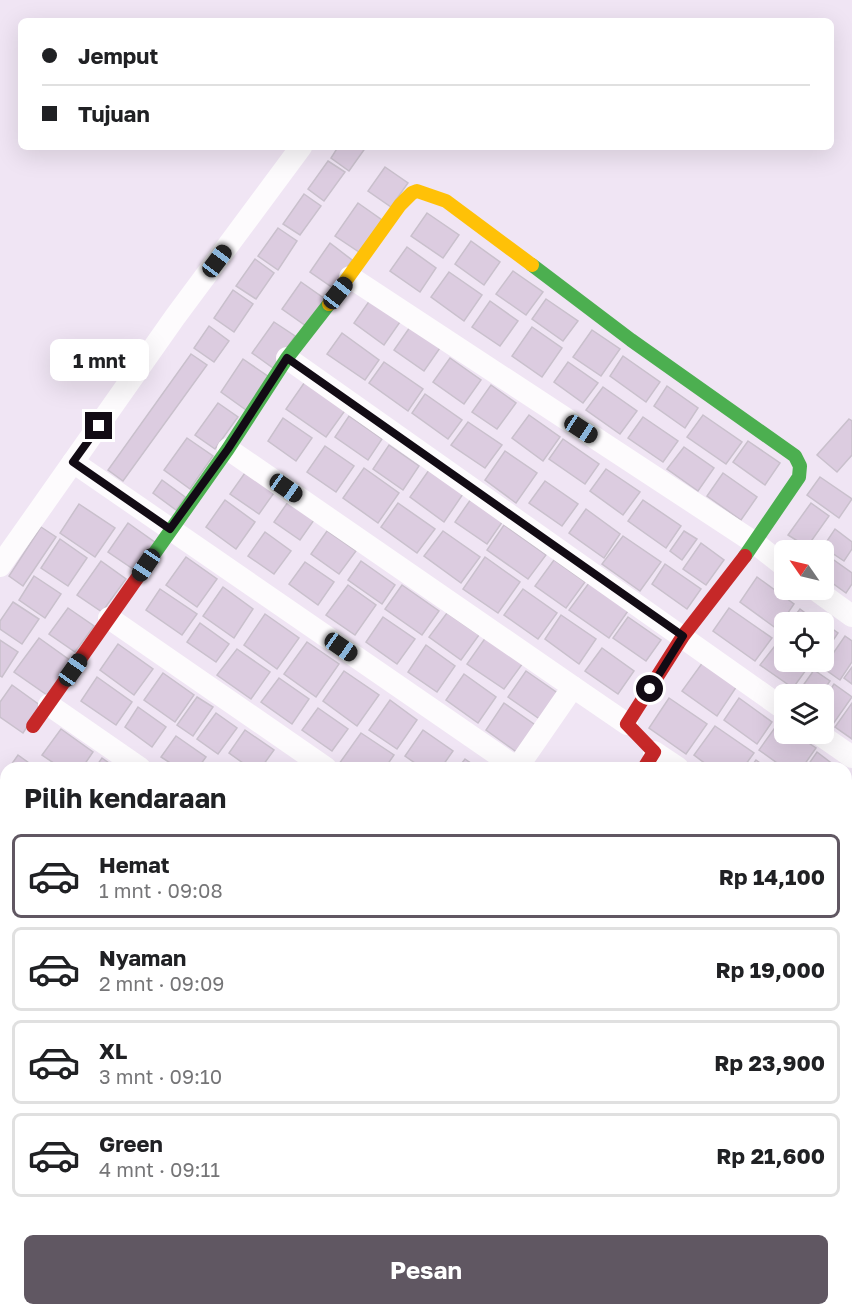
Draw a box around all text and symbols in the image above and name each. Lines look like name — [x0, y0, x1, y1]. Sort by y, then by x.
text: Jemput — [78, 42, 158, 69]
text: Tujuan — [78, 100, 150, 127]
car — [199, 241, 235, 281]
car — [320, 273, 356, 313]
callout: 1 mnt — [50, 339, 148, 381]
text: 1 mnt — [73, 348, 126, 372]
route end — [85, 412, 112, 439]
car — [561, 412, 601, 446]
car — [266, 470, 306, 506]
north arrow — [774, 540, 834, 600]
map controls — [774, 540, 834, 744]
car — [128, 545, 164, 585]
button: locate — [774, 612, 834, 672]
car — [321, 629, 361, 665]
car — [55, 650, 91, 690]
route start — [636, 675, 663, 702]
button: layers — [774, 684, 834, 744]
text: Pilih kendaraan — [24, 782, 226, 814]
icon: car — [27, 849, 81, 903]
text: Hemat — [99, 851, 170, 878]
text: Rp 14,100 — [719, 863, 825, 890]
text: 1 mnt · 09:08 — [99, 878, 223, 902]
icon: car — [27, 942, 81, 996]
text: Nyaman — [99, 944, 186, 971]
text: Rp 19,000 — [715, 956, 825, 983]
text: 2 mnt · 09:09 — [99, 971, 224, 995]
icon: car — [27, 1035, 81, 1089]
text: XL — [99, 1037, 127, 1064]
text: Rp 23,900 — [714, 1049, 825, 1076]
text: 3 mnt · 09:10 — [99, 1064, 222, 1088]
icon: car — [27, 1128, 81, 1182]
text: Green — [99, 1130, 163, 1157]
text: Rp 21,600 — [716, 1142, 825, 1169]
text: 4 mnt · 09:11 — [99, 1157, 220, 1181]
button: Pesan — [24, 1235, 828, 1304]

